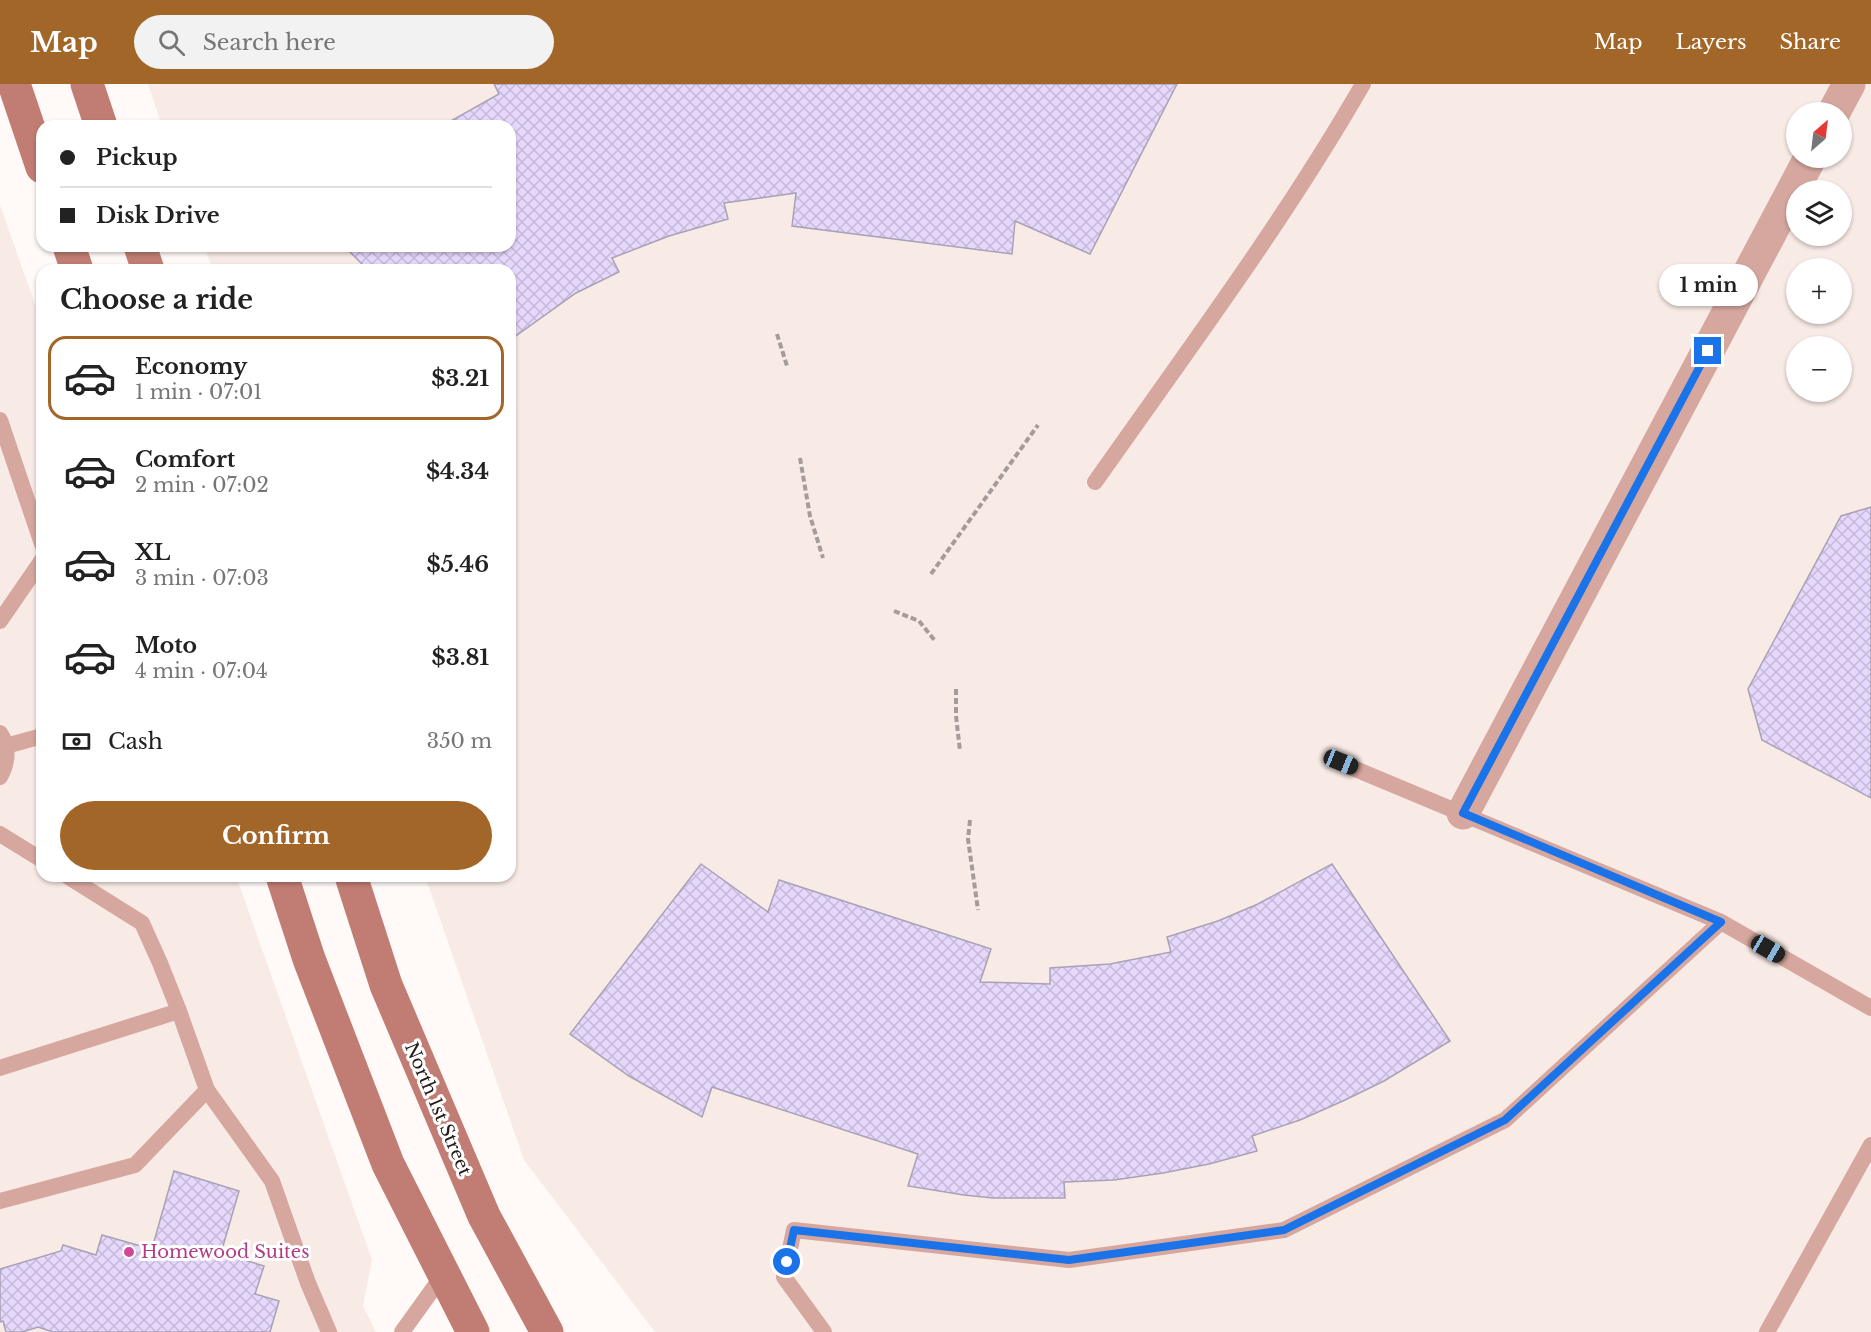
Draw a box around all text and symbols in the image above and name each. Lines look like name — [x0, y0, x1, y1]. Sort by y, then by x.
search box — [134, 15, 554, 69]
text: Map — [30, 25, 98, 60]
icon: search — [155, 26, 188, 59]
text: Search here — [203, 29, 336, 56]
text: Map — [1594, 29, 1643, 55]
text: Layers — [1676, 29, 1747, 55]
text: Share — [1780, 29, 1841, 55]
north arrow — [1786, 102, 1852, 168]
map controls — [1786, 102, 1852, 402]
text: Pickup — [96, 144, 178, 171]
button: layers — [1786, 180, 1852, 246]
text: Disk Drive — [96, 202, 220, 229]
button: + — [1786, 258, 1852, 324]
callout: 1 min — [1658, 264, 1758, 306]
text: 1 min — [1680, 273, 1737, 297]
text: Choose a ride — [60, 283, 253, 316]
button: − — [1786, 336, 1852, 402]
route end — [1694, 337, 1721, 364]
icon: car — [63, 351, 117, 405]
text: Economy — [135, 353, 247, 380]
text: $3.21 — [431, 365, 489, 392]
text: 1 min · 07:01 — [135, 380, 262, 404]
icon: car — [63, 444, 117, 498]
text: Comfort — [135, 446, 235, 473]
text: $4.34 — [426, 458, 489, 485]
text: 2 min · 07:02 — [135, 473, 269, 497]
icon: car — [63, 537, 117, 591]
text: XL — [135, 539, 170, 566]
text: $5.46 — [427, 551, 489, 578]
text: 3 min · 07:03 — [135, 566, 269, 590]
icon: car — [63, 630, 117, 684]
text: Moto — [135, 632, 197, 659]
text: $3.81 — [432, 644, 489, 671]
text: 4 min · 07:04 — [135, 659, 268, 683]
icon: cash — [60, 725, 93, 758]
text: Cash — [108, 728, 163, 755]
text: 350 m — [427, 729, 492, 753]
car — [1321, 747, 1361, 777]
button: Confirm — [60, 801, 492, 870]
car — [1748, 932, 1788, 966]
street label: North 1st Street — [400, 1039, 476, 1179]
place label: Homewood Suites — [141, 1241, 309, 1263]
marker: Homewood Suites — [122, 1245, 136, 1259]
route start — [773, 1248, 800, 1275]

